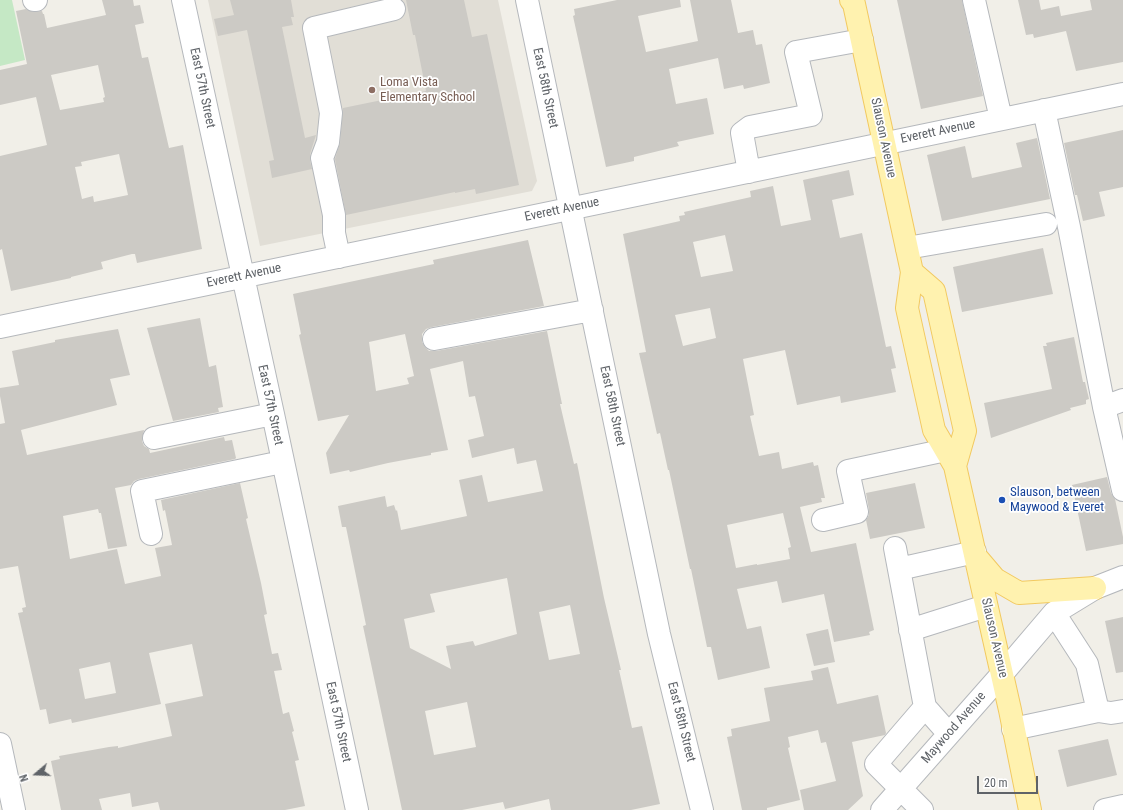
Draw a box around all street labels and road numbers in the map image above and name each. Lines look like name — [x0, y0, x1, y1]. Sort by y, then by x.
street label: East 57th Street — [186, 46, 218, 130]
street label: East 58th Street — [529, 46, 561, 130]
street label: Slauson Avenue — [867, 97, 899, 179]
street label: Everett Avenue — [899, 116, 977, 148]
street label: Everett Avenue — [523, 194, 601, 226]
street label: Everett Avenue — [205, 260, 283, 292]
street label: East 57th Street — [254, 363, 286, 447]
street label: East 58th Street — [596, 364, 628, 448]
street label: Slauson Avenue — [977, 597, 1011, 679]
street label: East 57th Street — [322, 680, 354, 764]
street label: East 58th Street — [664, 680, 698, 764]
street label: Maywood Avenue — [919, 689, 989, 767]

